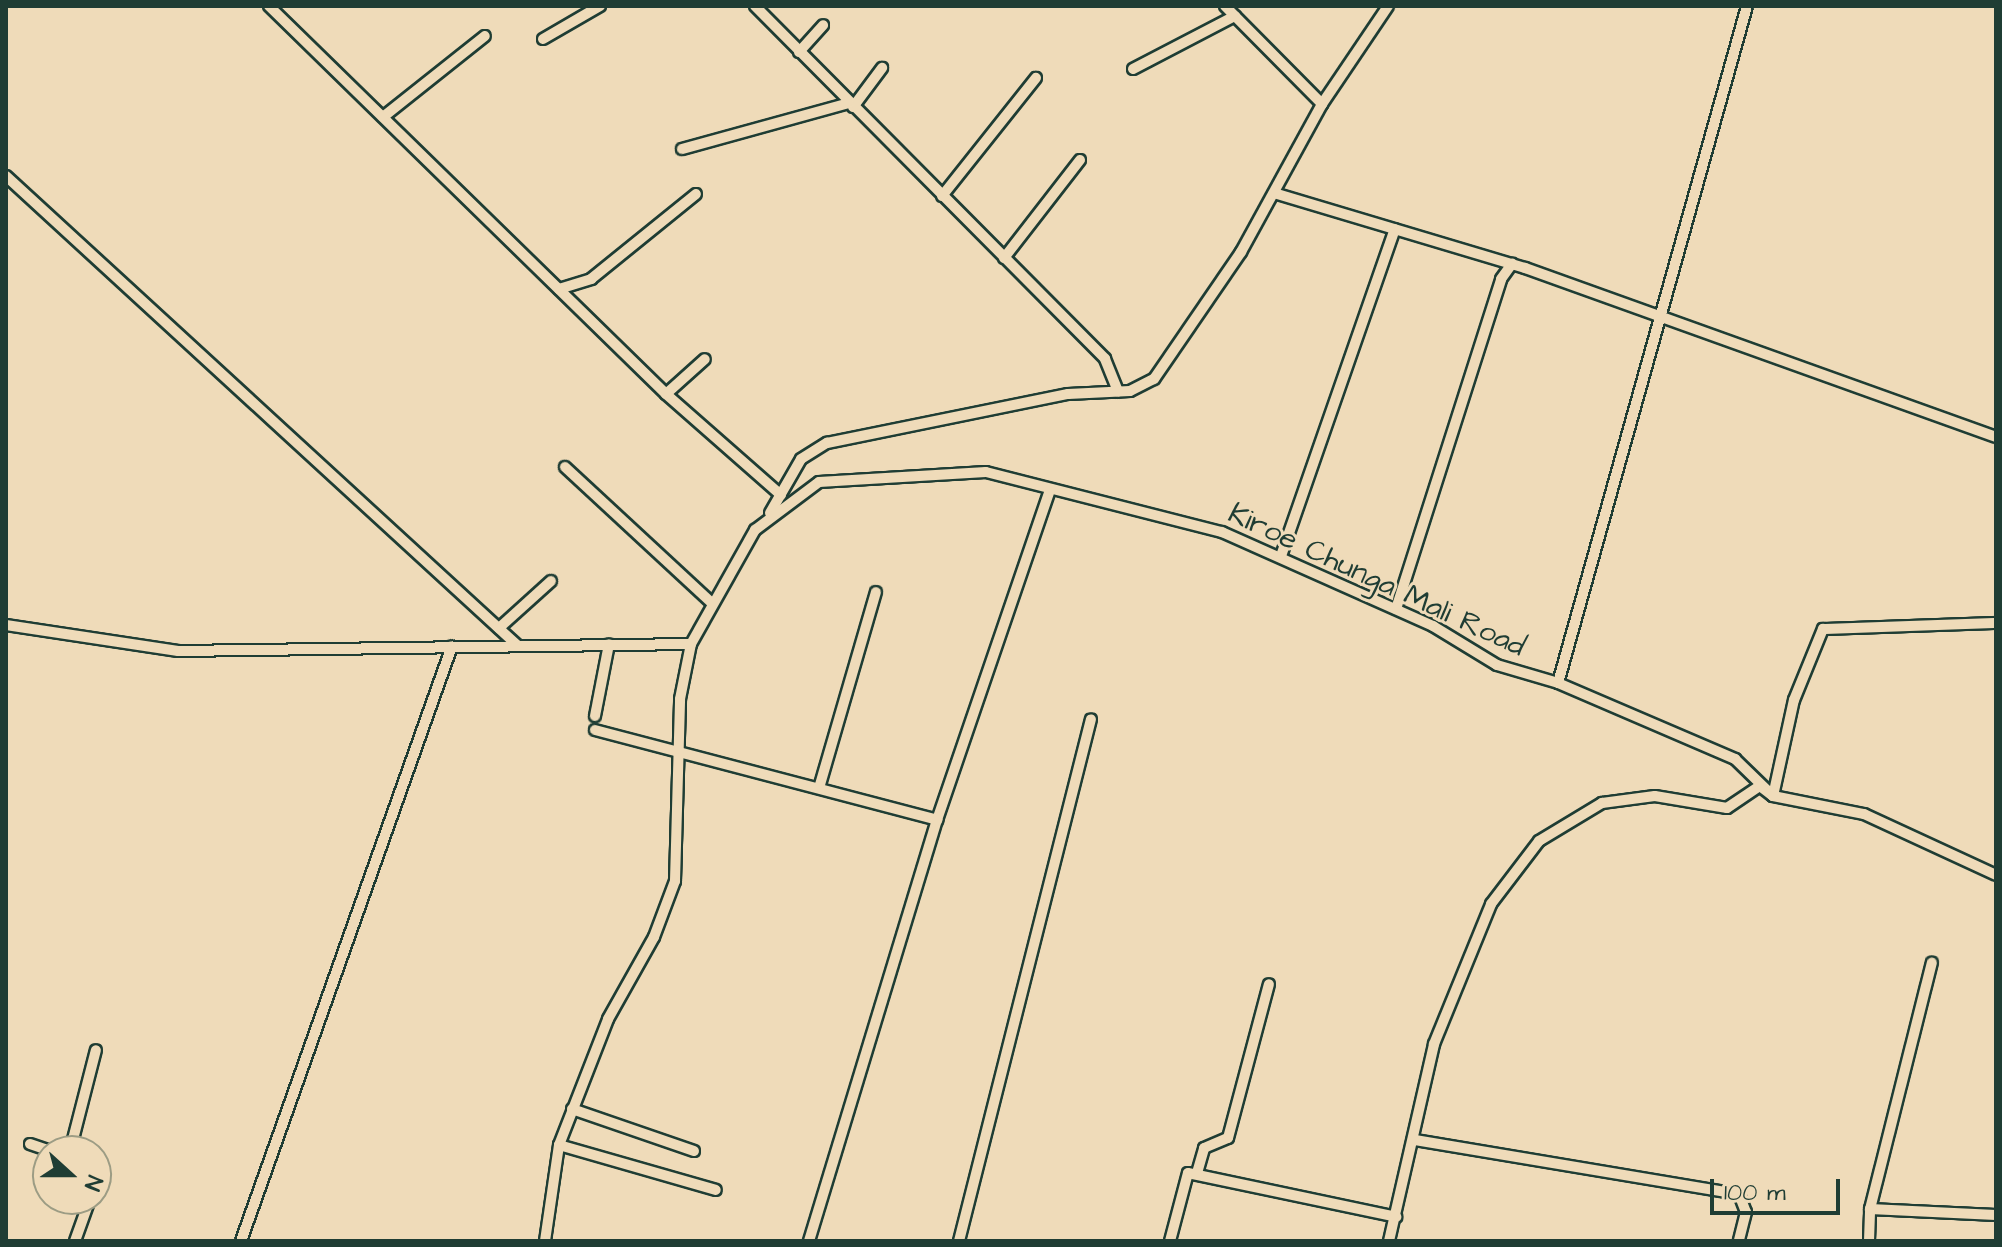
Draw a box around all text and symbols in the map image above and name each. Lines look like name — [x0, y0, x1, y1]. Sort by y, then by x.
street label: Kiroe Chunga Mali Road — [1223, 495, 1531, 665]
north arrow — [32, 1135, 112, 1215]
scale bar — [1714, 1163, 1844, 1213]
text: N — [76, 1171, 110, 1195]
text: 100 m — [1724, 1176, 1786, 1210]

